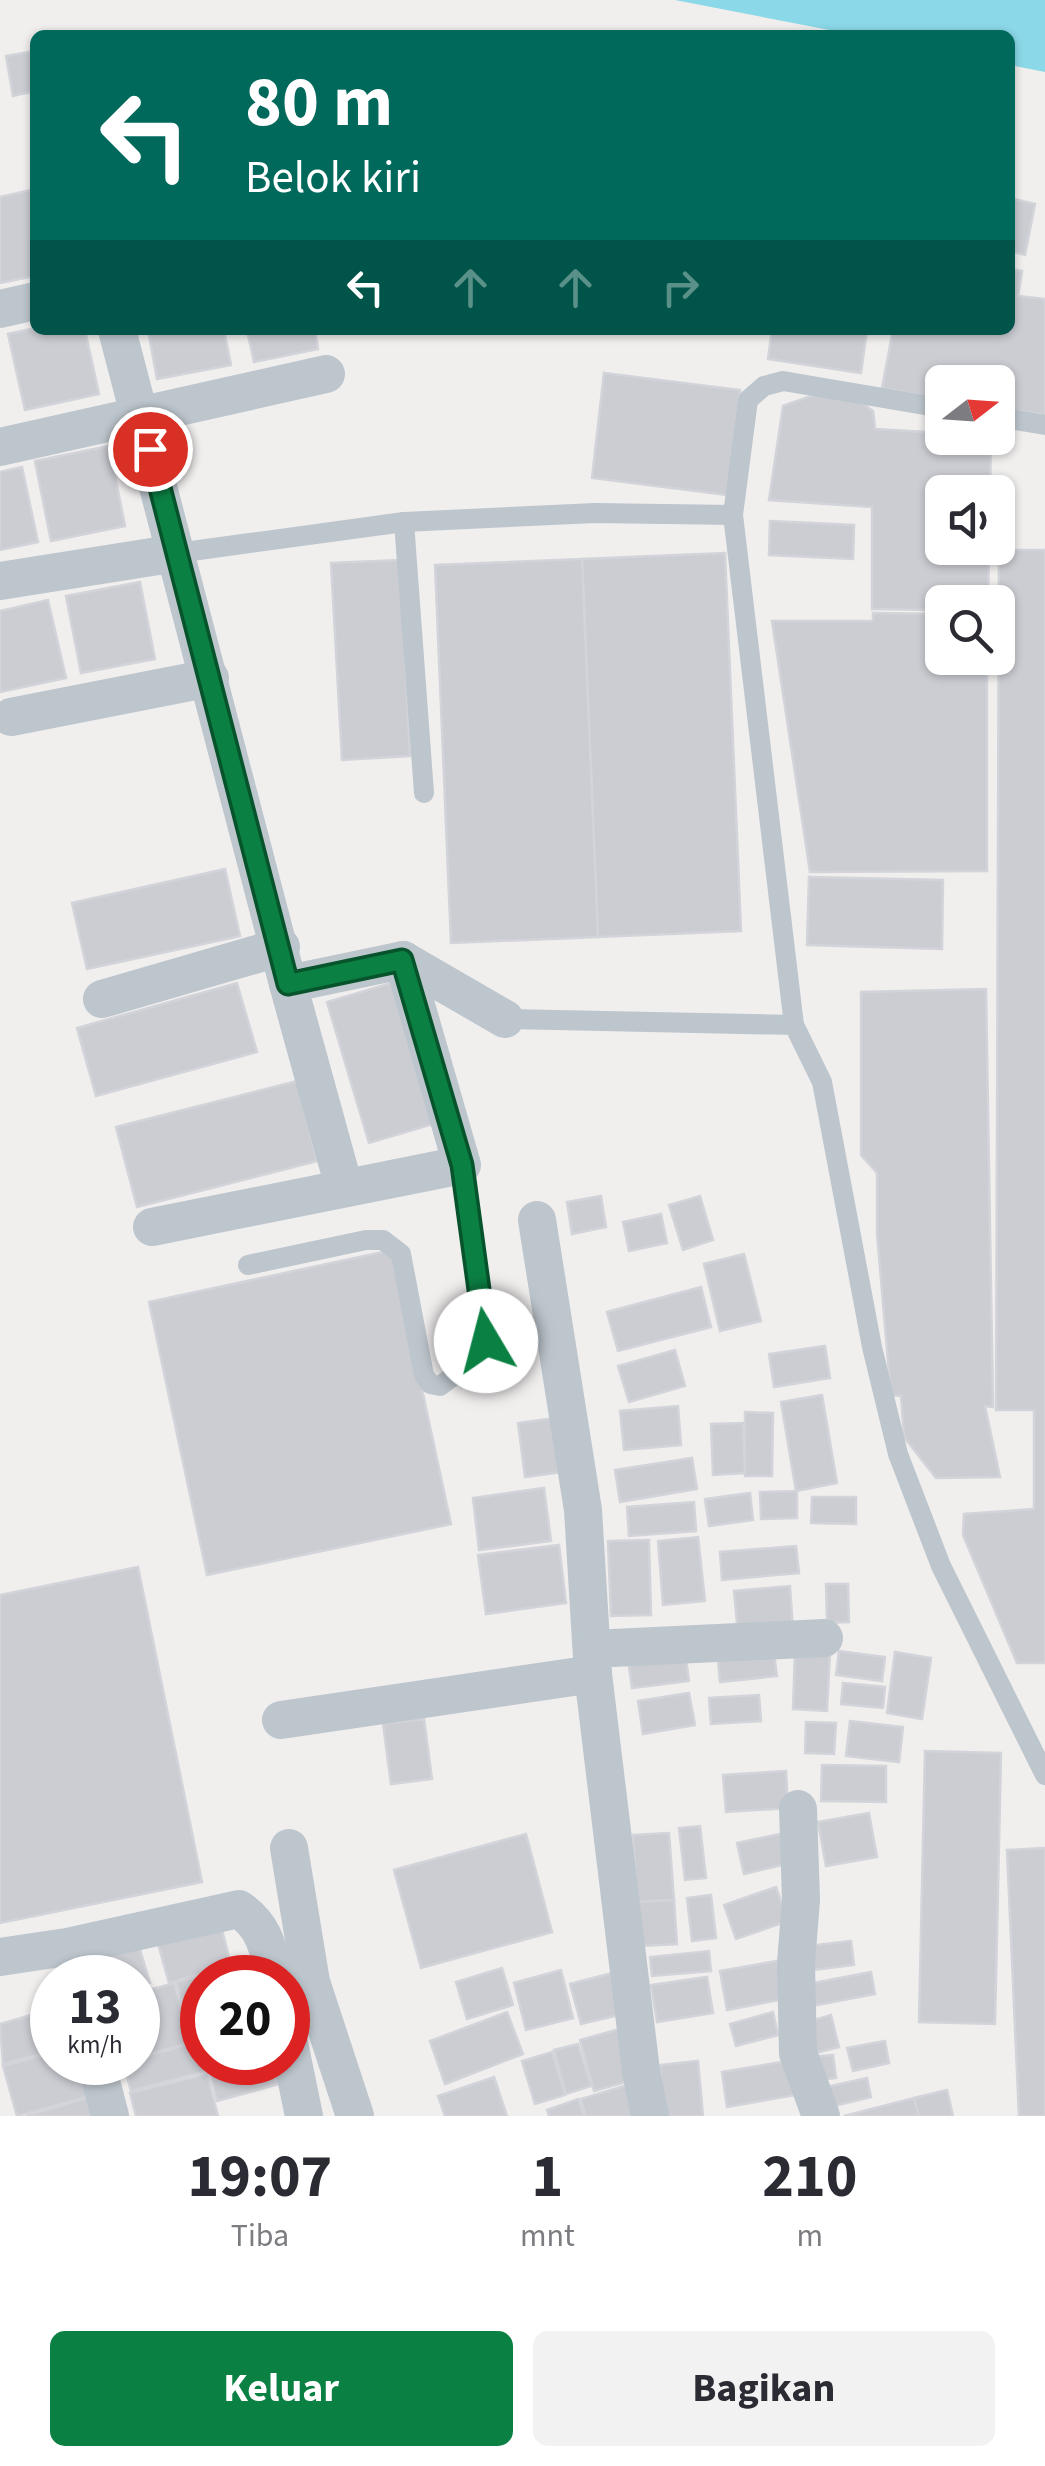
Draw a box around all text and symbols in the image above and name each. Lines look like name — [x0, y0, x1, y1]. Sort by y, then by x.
text: 80 m — [245, 53, 393, 153]
icon: left — [80, 70, 210, 200]
text: Belok kiri — [245, 146, 421, 210]
icon: left — [338, 260, 393, 315]
icon: ahead — [443, 260, 498, 315]
icon: ahead — [548, 260, 603, 315]
icon: right — [653, 260, 708, 315]
north arrow — [925, 365, 1015, 455]
map controls — [925, 365, 1015, 675]
pin — [108, 407, 193, 492]
icon: arrive — [123, 422, 178, 477]
button: sound — [925, 475, 1015, 565]
button: search — [925, 585, 1015, 675]
position arrow — [434, 1289, 538, 1393]
speed limit sign: 20 — [180, 1955, 310, 2085]
text: 13 — [69, 1972, 121, 2043]
text: km/h — [67, 2027, 123, 2063]
text: 19:07 — [188, 2135, 332, 2220]
text: 1 — [531, 2135, 563, 2220]
text: 210 — [762, 2135, 857, 2220]
text: Tiba — [231, 2213, 289, 2259]
text: mnt — [520, 2213, 575, 2259]
text: m — [797, 2213, 823, 2259]
button: Keluar — [50, 2331, 513, 2446]
button: Bagikan — [533, 2331, 995, 2446]

